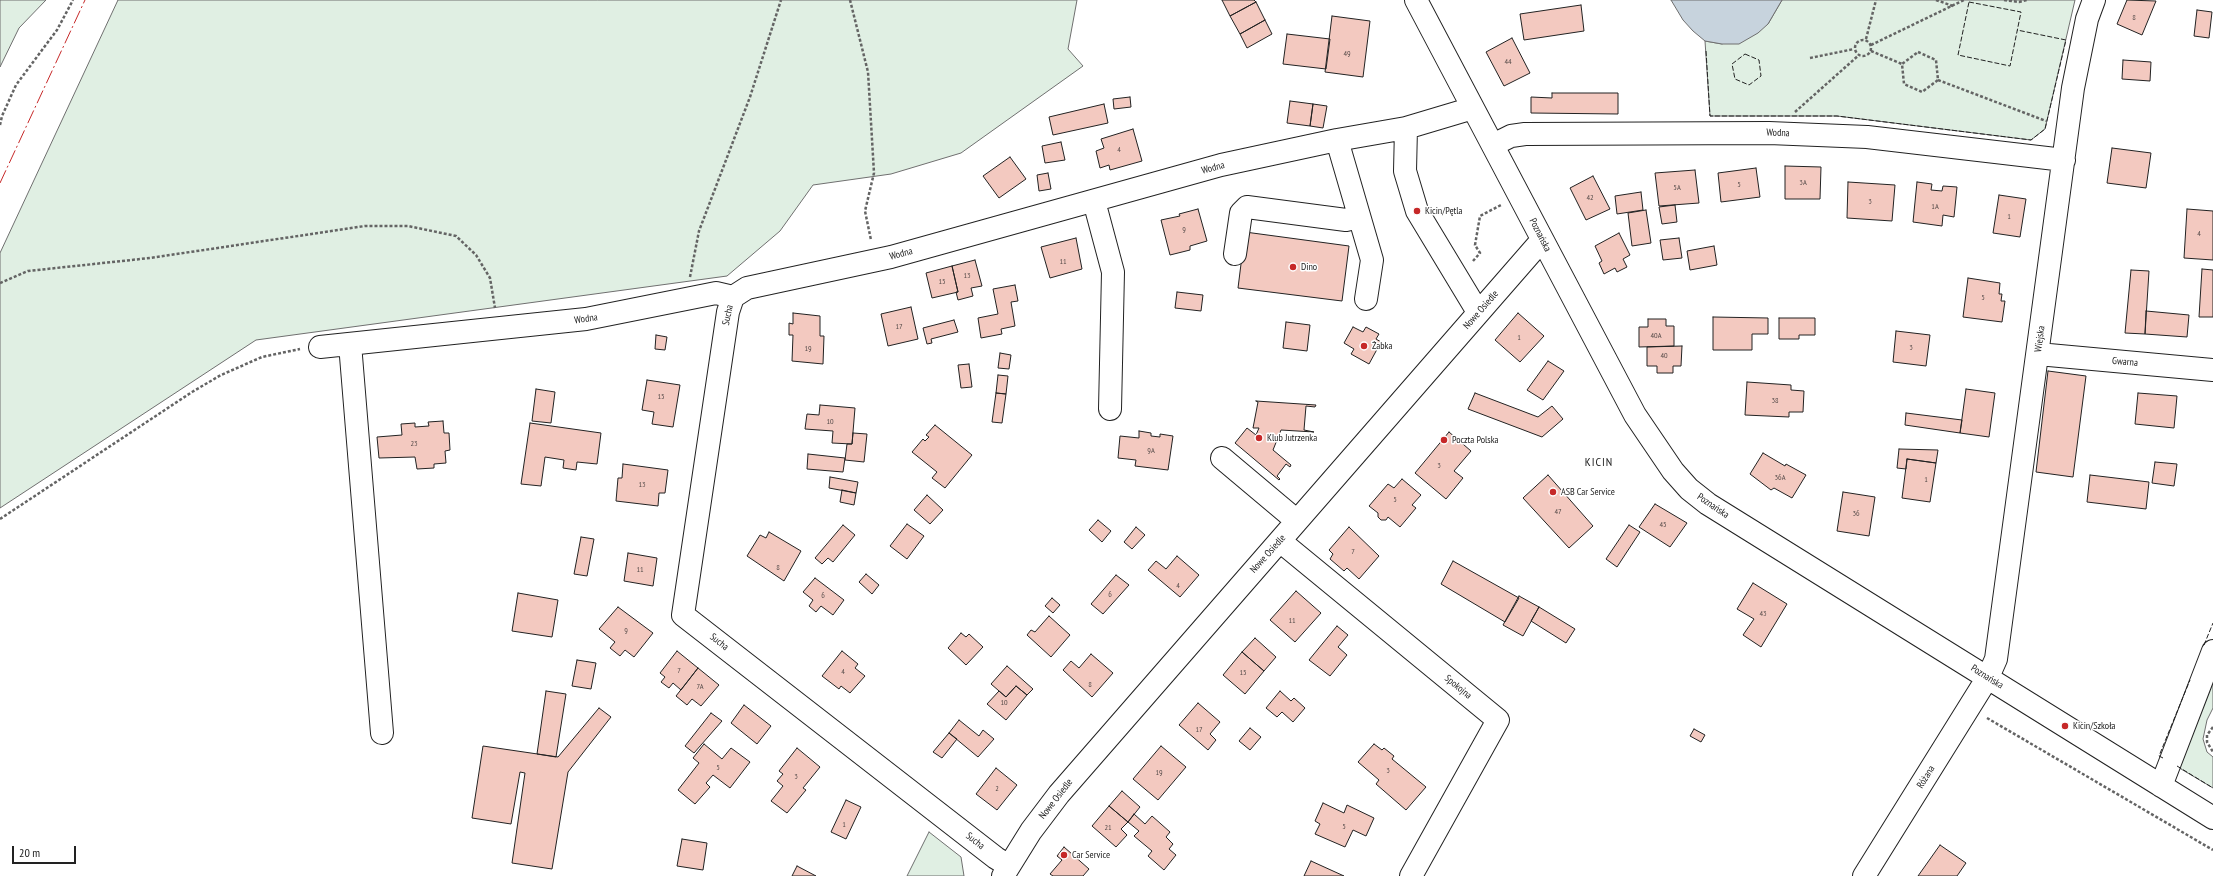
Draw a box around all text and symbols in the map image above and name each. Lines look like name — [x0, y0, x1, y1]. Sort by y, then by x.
house number: 8 — [2132, 13, 2136, 23]
house number: 49 — [1343, 49, 1351, 59]
house number: 44 — [1504, 57, 1512, 67]
street label: Wodna — [1766, 127, 1790, 139]
house number: 4 — [1117, 145, 1121, 155]
street label: Wodna — [1200, 159, 1226, 177]
house number: 3A — [1799, 178, 1807, 188]
house number: 5 — [1737, 180, 1741, 190]
house number: 5A — [1673, 183, 1681, 193]
house number: 42 — [1586, 193, 1594, 203]
house number: 3 — [1868, 197, 1872, 207]
house number: 1A — [1931, 202, 1939, 212]
place label: Kicin/Pętla — [1425, 205, 1463, 217]
marker: Kicin/Pętla — [1412, 206, 1422, 216]
house number: 1 — [2007, 212, 2011, 222]
street label: Poznańska — [1526, 216, 1554, 254]
house number: 9 — [1182, 225, 1186, 235]
house number: 4 — [2197, 229, 2201, 239]
street label: Wodna — [888, 245, 914, 263]
house number: 11 — [1059, 257, 1067, 267]
place label: Dino — [1301, 261, 1317, 273]
marker: Dino — [1288, 262, 1298, 272]
house number: 13 — [963, 271, 971, 281]
house number: 15 — [938, 277, 946, 287]
street label: Nowe Osiedle — [1461, 288, 1501, 332]
house number: 5 — [1981, 293, 1985, 303]
street label: Sucha — [720, 304, 736, 326]
street label: Wodna — [574, 311, 598, 327]
house number: 17 — [895, 322, 903, 332]
street label: Wiejska — [2032, 325, 2048, 353]
house number: 40A — [1651, 331, 1661, 341]
house number: 1 — [1517, 333, 1521, 343]
place label: Żabka — [1372, 340, 1392, 352]
marker: Żabka — [1359, 341, 1369, 351]
house number: 3 — [1909, 343, 1913, 353]
house number: 19 — [804, 344, 812, 354]
house number: 40 — [1660, 351, 1668, 361]
street label: Gwarna — [2112, 355, 2138, 369]
house number: 15 — [657, 392, 665, 402]
house number: 38 — [1771, 396, 1779, 406]
house number: 10 — [826, 417, 834, 427]
place label: Klub Jutrzenka — [1267, 432, 1317, 444]
marker: Klub Jutrzenka — [1254, 433, 1264, 443]
place label: Poczta Polska — [1452, 434, 1499, 446]
marker: Poczta Polska — [1439, 435, 1449, 445]
house number: 23 — [410, 439, 418, 449]
house number: 9A — [1147, 446, 1155, 456]
district label: KICIN — [1585, 456, 1613, 470]
house number: 3 — [1437, 461, 1441, 471]
house number: 36A — [1775, 473, 1785, 483]
house number: 1 — [1924, 475, 1928, 485]
house number: 13 — [638, 480, 646, 490]
place label: ASB Car Service — [1561, 486, 1615, 498]
marker: ASB Car Service — [1548, 487, 1558, 497]
street label: Poznańska — [1695, 491, 1731, 521]
house number: 5 — [1393, 495, 1397, 505]
house number: 47 — [1554, 507, 1562, 517]
house number: 36 — [1852, 509, 1860, 519]
house number: 45 — [1659, 520, 1667, 530]
street label: Nowe Osiedle — [1248, 532, 1288, 576]
house number: 7 — [1351, 547, 1355, 557]
house number: 8 — [776, 563, 780, 573]
house number: 11 — [636, 565, 644, 575]
house number: 4 — [1176, 581, 1180, 591]
house number: 6 — [1108, 590, 1112, 600]
house number: 6 — [821, 591, 825, 601]
house number: 43 — [1759, 609, 1767, 619]
house number: 11 — [1288, 616, 1296, 626]
house number: 9 — [624, 626, 628, 636]
street label: Sucha — [707, 631, 731, 653]
street label: Poznańska — [1969, 662, 2005, 692]
house number: 7 — [677, 666, 681, 676]
house number: 4 — [841, 667, 845, 677]
house number: 15 — [1239, 668, 1247, 678]
street label: Spokojna — [1442, 672, 1474, 702]
house number: 8 — [1088, 680, 1092, 690]
house number: 7A — [696, 682, 704, 692]
house number: 10 — [1000, 698, 1008, 708]
place label: Kicin/Szkoła — [2073, 720, 2115, 732]
marker: Kicin/Szkoła — [2060, 721, 2070, 731]
house number: 17 — [1195, 725, 1203, 735]
house number: 5 — [716, 763, 720, 773]
street label: Różana — [1914, 763, 1938, 791]
house number: 3 — [1386, 766, 1390, 776]
house number: 19 — [1155, 768, 1163, 778]
house number: 3 — [794, 772, 798, 782]
street label: Nowe Osiedle — [1037, 777, 1075, 821]
house number: 2 — [995, 784, 999, 794]
house number: 1 — [842, 820, 846, 830]
house number: 5 — [1342, 822, 1346, 832]
house number: 21 — [1104, 823, 1112, 833]
street label: Sucha — [963, 830, 987, 852]
scale bar — [14, 838, 78, 864]
text: 20 m — [19, 845, 40, 860]
place label: Car Service — [1072, 849, 1110, 861]
marker: Car Service — [1059, 850, 1069, 860]

